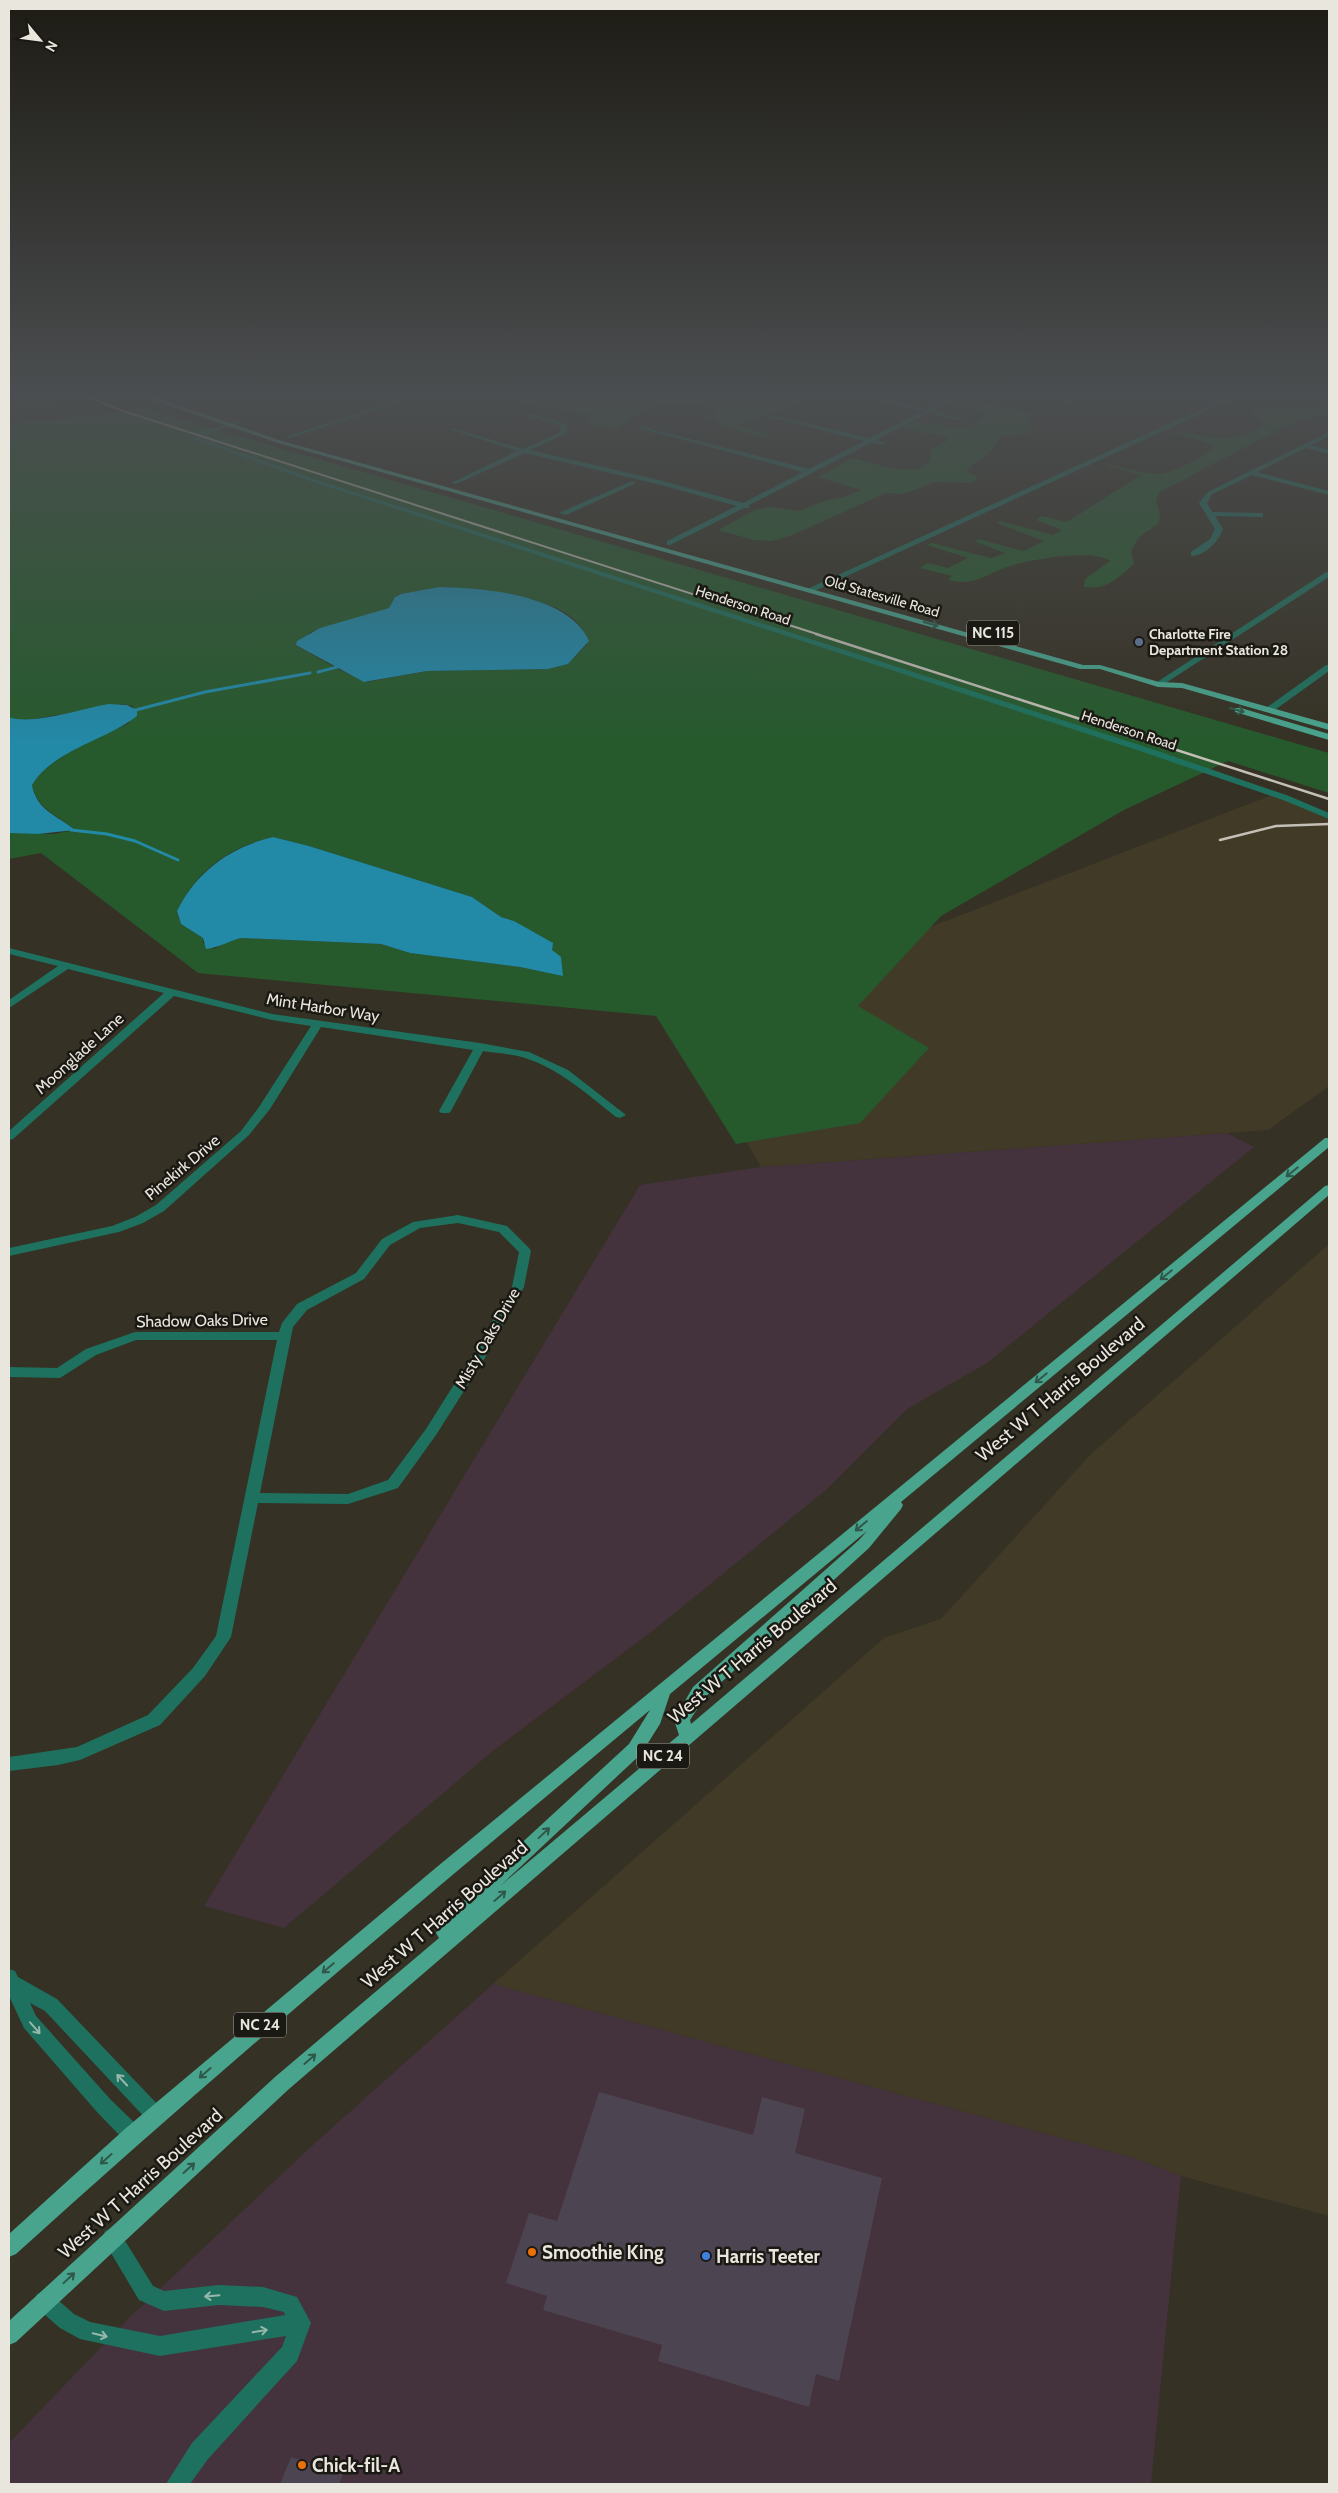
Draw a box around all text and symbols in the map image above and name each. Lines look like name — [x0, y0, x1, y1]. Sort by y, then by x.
north arrow — [15, 15, 65, 65]
text: N — [41, 38, 62, 55]
street label: Old Statesville Road — [822, 571, 942, 621]
street label: Henderson Road — [693, 581, 793, 629]
one-way arrow — [922, 620, 938, 629]
road number: NC 115 — [967, 620, 1019, 646]
place label: Charlotte Fire Department Station 28 — [1149, 625, 1288, 659]
marker: Charlotte Fire Department Station 28 — [1133, 636, 1145, 648]
street label: Henderson Road — [1079, 706, 1179, 754]
one-way arrow — [1228, 706, 1244, 715]
street label: Mint Harbor Way — [265, 989, 381, 1026]
street label: Moonglade Lane — [31, 1009, 127, 1098]
street label: Pinekirk Drive — [141, 1131, 224, 1204]
one-way arrow — [1285, 1166, 1298, 1177]
one-way arrow — [1160, 1269, 1173, 1280]
street label: Misty Oaks Drive — [451, 1285, 524, 1392]
street label: Shadow Oaks Drive — [136, 1310, 268, 1331]
street label: West W T Harris Boulevard — [971, 1312, 1149, 1467]
one-way arrow — [1035, 1373, 1048, 1384]
one-way arrow — [855, 1521, 868, 1532]
street label: West W T Harris Boulevard — [663, 1574, 841, 1729]
road number: NC 24 — [637, 1744, 689, 1768]
one-way arrow — [538, 1827, 551, 1839]
street label: West W T Harris Boulevard — [356, 1836, 532, 1993]
one-way arrow — [493, 1890, 506, 1902]
one-way arrow — [322, 1962, 335, 1974]
road number: NC 24 — [234, 2012, 286, 2038]
one-way arrow — [29, 2021, 41, 2034]
one-way arrow — [303, 2054, 316, 2065]
one-way arrow — [198, 2068, 211, 2079]
one-way arrow — [116, 2074, 128, 2087]
street label: West W T Harris Boulevard — [53, 2104, 227, 2263]
one-way arrow — [99, 2153, 112, 2165]
one-way arrow — [183, 2162, 196, 2174]
place label: Smoothie King — [542, 2241, 664, 2264]
place label: Harris Teeter — [716, 2245, 821, 2268]
marker: Smoothie King — [526, 2246, 538, 2258]
marker: Harris Teeter — [700, 2250, 712, 2262]
one-way arrow — [63, 2272, 76, 2284]
one-way arrow — [205, 2291, 221, 2301]
one-way arrow — [251, 2325, 267, 2335]
one-way arrow — [91, 2331, 107, 2340]
place label: Chick-fil-A — [312, 2454, 400, 2477]
marker: Chick-fil-A — [296, 2459, 308, 2471]

